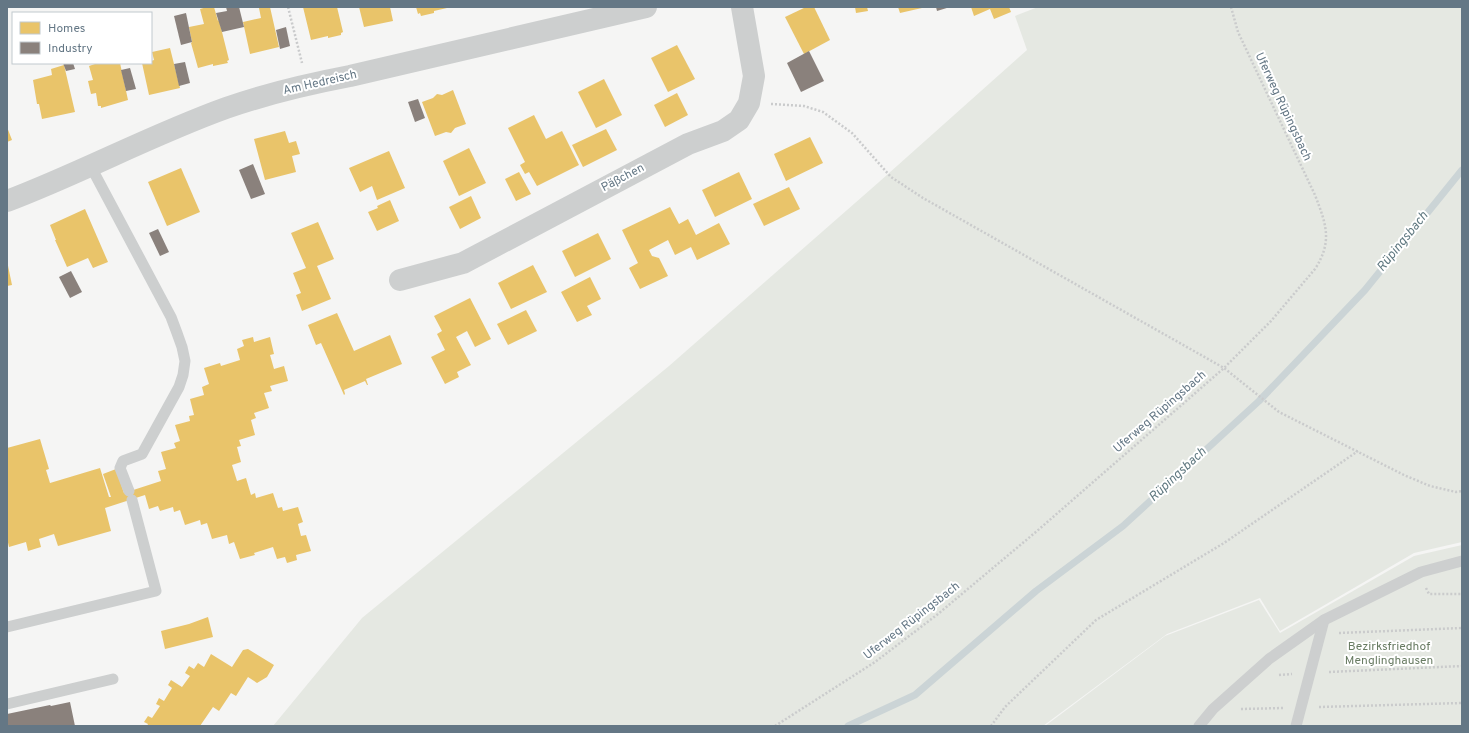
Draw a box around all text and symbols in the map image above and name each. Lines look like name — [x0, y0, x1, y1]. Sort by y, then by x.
legend — [12, 12, 152, 64]
text: Homes — [48, 21, 85, 37]
text: Industry — [48, 41, 93, 57]
street label: Uferweg Rüpingsbach — [1251, 50, 1315, 164]
street label: Am Hedreisch — [282, 67, 358, 99]
street label: Päßchen — [599, 160, 647, 196]
water label: Rüpingsbach — [1374, 209, 1432, 275]
street label: Uferweg Rüpingsbach — [1110, 367, 1210, 457]
water label: Rüpingsbach — [1146, 444, 1210, 506]
street label: Uferweg Rüpingsbach — [861, 578, 963, 664]
park label: Bezirksfriedhof Menglinghausen — [1345, 639, 1433, 669]

